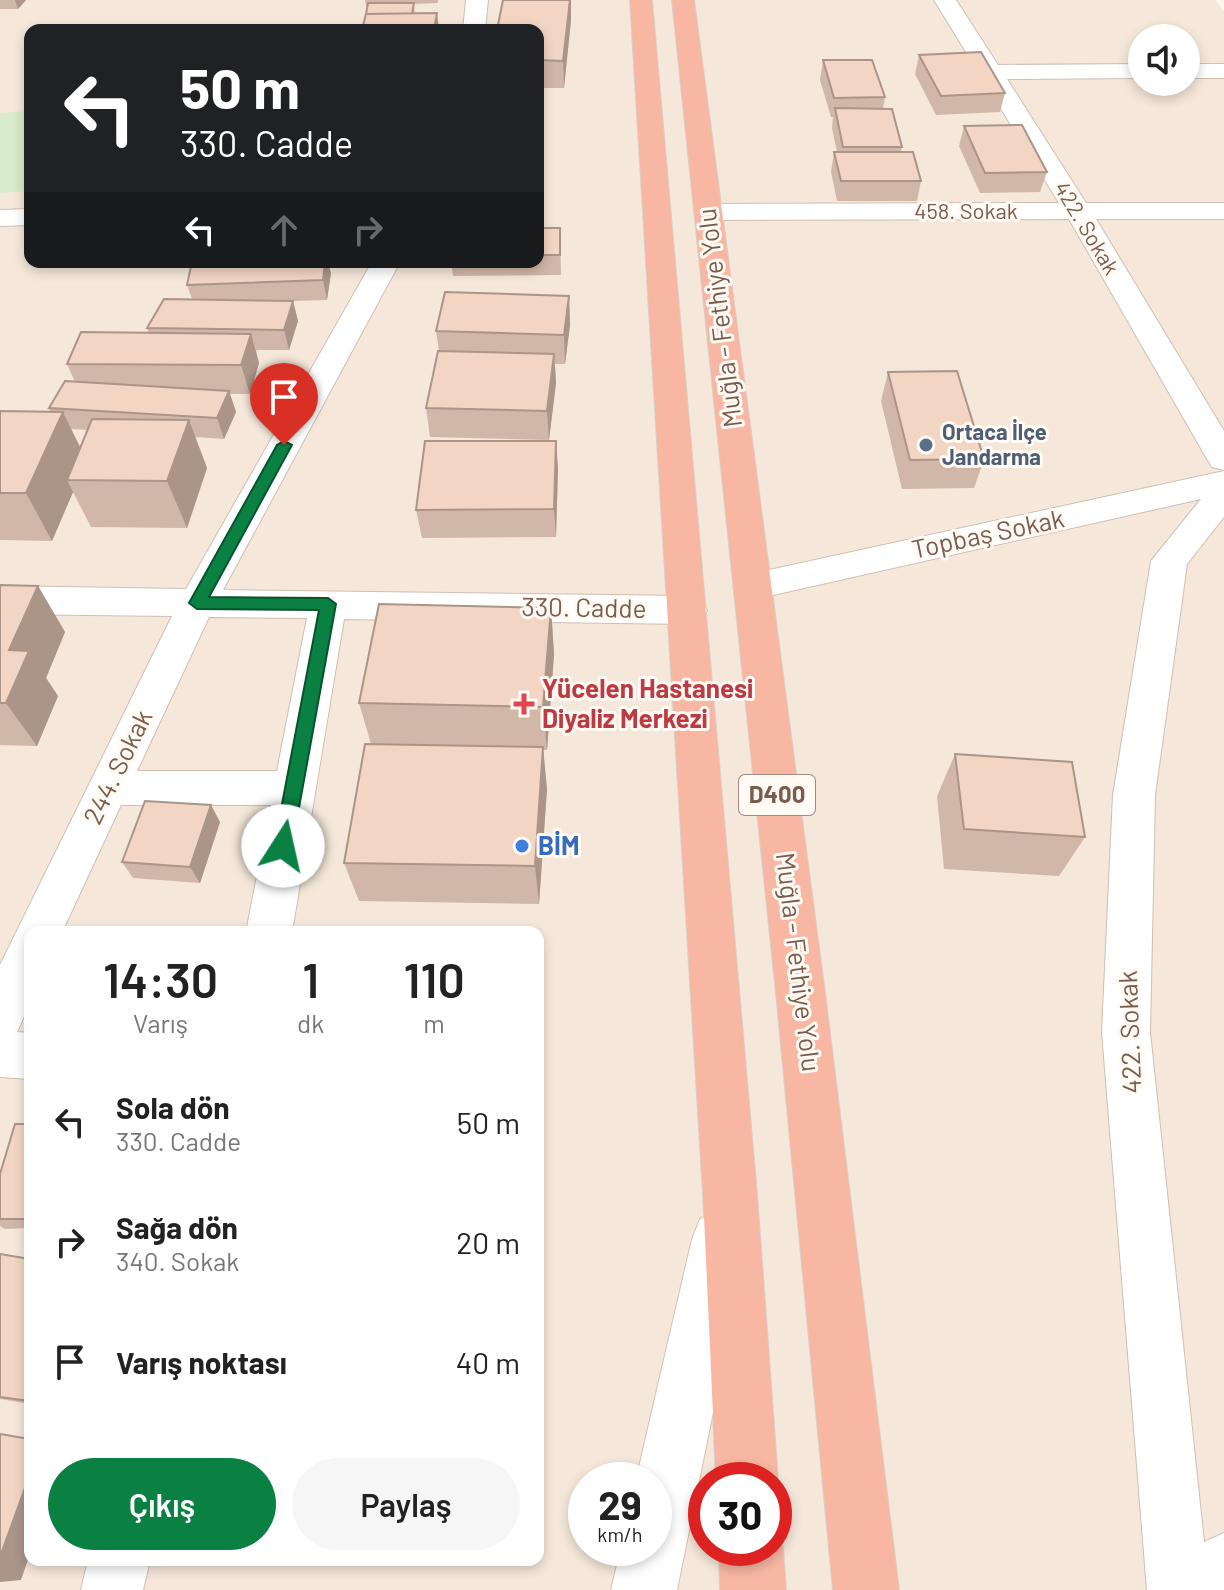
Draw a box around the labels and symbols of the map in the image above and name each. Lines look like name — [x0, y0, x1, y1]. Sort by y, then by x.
street label: 422. Sokak — [1050, 176, 1126, 279]
street label: 458. Sokak — [914, 197, 1018, 223]
street label: Muğla - Fethiye Yolu — [690, 207, 747, 430]
pin — [250, 363, 318, 445]
place label: Ortaca İlçe Jandarma — [942, 418, 1047, 469]
marker: Ortaca İlçe Jandarma — [917, 436, 935, 454]
street label: Topbaş Sokak — [909, 501, 1067, 564]
street label: 330. Cadde — [521, 590, 647, 623]
place label: Yücelen Hastanesi Diyaliz Merkezi — [542, 672, 753, 733]
marker: Yücelen Hastanesi Diyaliz Merkezi — [513, 693, 535, 715]
street label: 244. Sokak — [76, 704, 158, 829]
road number: D400 — [739, 775, 815, 815]
position arrow — [241, 804, 325, 888]
place label: BİM — [538, 829, 580, 860]
marker: BİM — [513, 837, 531, 855]
street label: Muğla - Fethiye Yolu — [771, 850, 828, 1073]
street label: 422. Sokak — [1111, 970, 1146, 1094]
speed limit sign: 30 — [688, 1462, 792, 1566]

